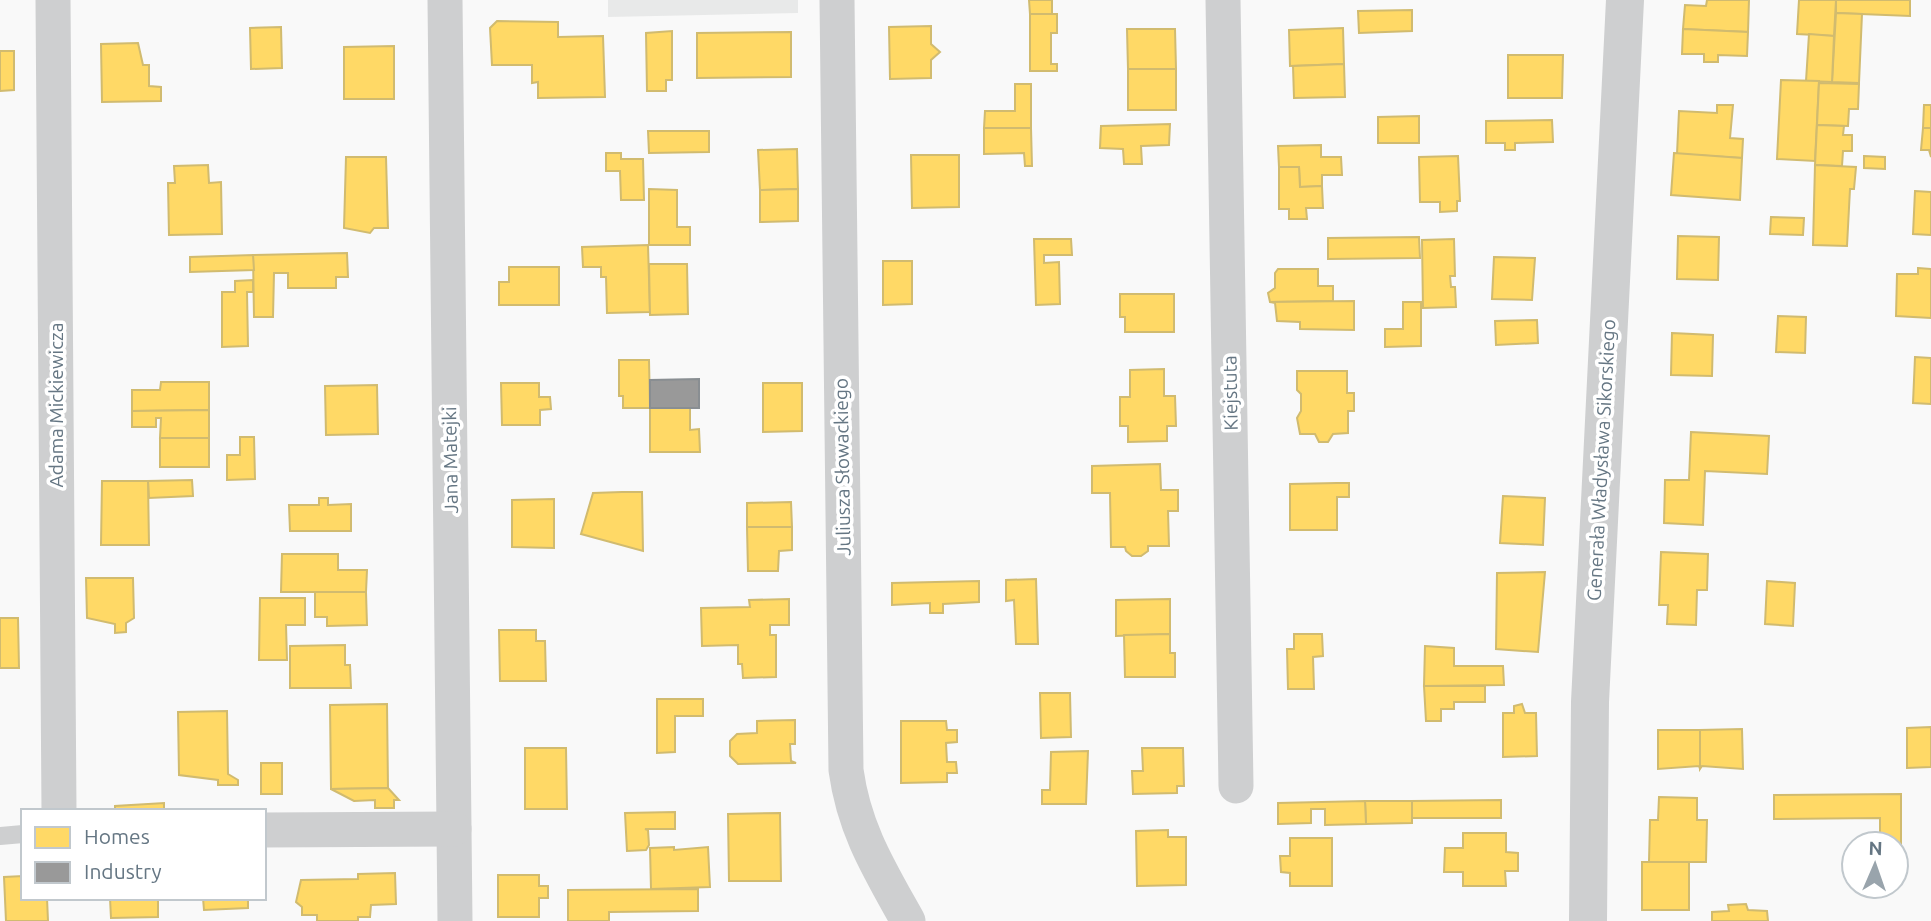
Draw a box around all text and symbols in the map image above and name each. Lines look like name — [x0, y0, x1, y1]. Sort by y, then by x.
street label: Generała Władysława Sikorskiego — [1583, 318, 1619, 602]
street label: Adama Mickiewicza — [45, 322, 67, 488]
street label: Kiejstuta — [1218, 355, 1242, 431]
street label: Juliusza Słowackiego — [829, 378, 855, 556]
street label: Jana Matejki — [438, 406, 462, 514]
legend — [21, 809, 266, 900]
text: Homes — [84, 824, 150, 848]
north arrow — [1840, 830, 1910, 900]
text: N — [1868, 837, 1883, 859]
text: Industry — [84, 859, 162, 883]

